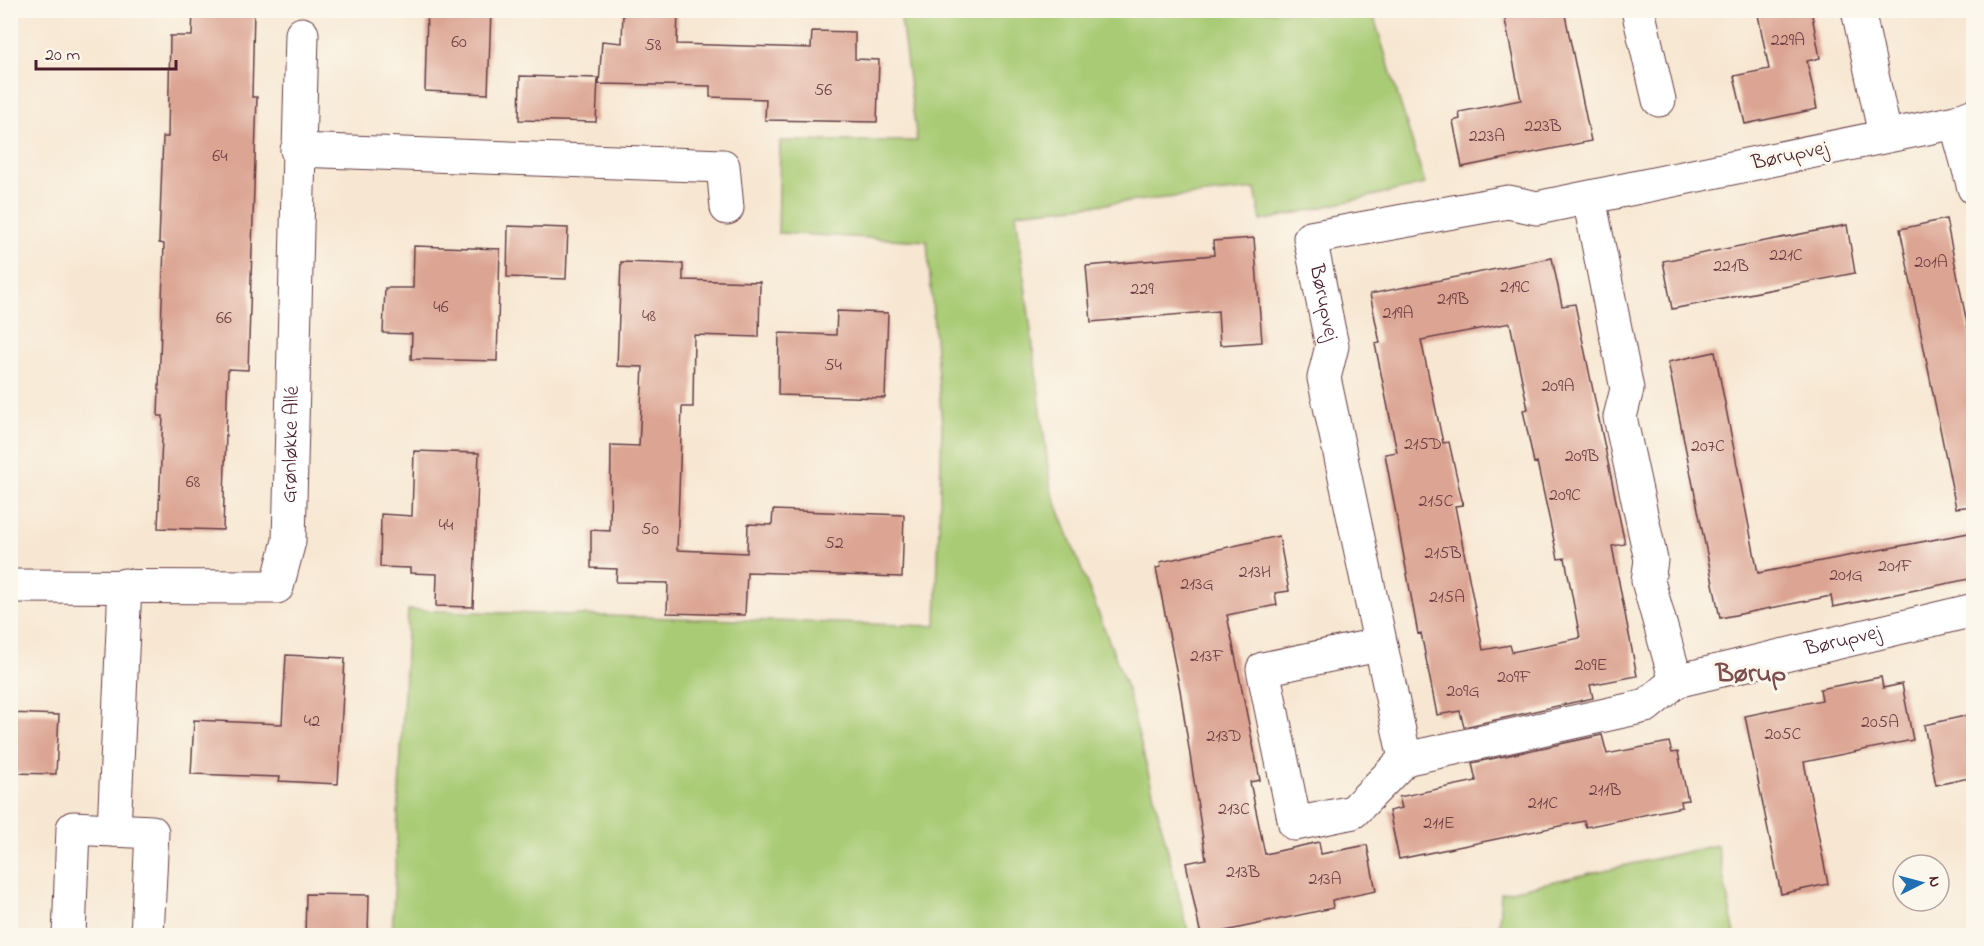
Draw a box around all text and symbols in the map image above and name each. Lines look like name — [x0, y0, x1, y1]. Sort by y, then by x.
house number: 229A — [1771, 28, 1805, 54]
house number: 60 — [451, 30, 467, 56]
scale bar — [36, 33, 176, 71]
house number: 58 — [644, 33, 662, 59]
text: 20 m — [45, 43, 80, 69]
house number: 56 — [814, 78, 832, 104]
house number: 223B — [1524, 114, 1562, 140]
house number: 223A — [1469, 124, 1505, 150]
street label: Børupvej — [1748, 133, 1832, 179]
house number: 64 — [212, 144, 228, 170]
house number: 221C — [1769, 243, 1803, 269]
house number: 201A — [1914, 250, 1948, 276]
house number: 221B — [1713, 254, 1749, 280]
street label: Børupvej — [1301, 261, 1346, 344]
house number: 219C — [1500, 275, 1530, 301]
house number: 229 — [1130, 277, 1154, 303]
house number: 219B — [1437, 287, 1469, 313]
house number: 46 — [433, 295, 449, 321]
house number: 219A — [1382, 301, 1414, 327]
house number: 48 — [642, 304, 656, 330]
house number: 66 — [216, 306, 232, 332]
house number: 54 — [824, 353, 842, 379]
house number: 209A — [1541, 374, 1575, 400]
street label: Grønløkke Allé — [275, 385, 308, 504]
house number: 215D — [1404, 432, 1442, 458]
house number: 207C — [1691, 434, 1725, 460]
house number: 209B — [1565, 444, 1599, 470]
house number: 68 — [186, 470, 201, 496]
house number: 209C — [1549, 483, 1581, 509]
house number: 215C — [1419, 489, 1454, 515]
house number: 44 — [439, 513, 454, 539]
house number: 50 — [641, 517, 659, 543]
house number: 52 — [824, 531, 844, 557]
house number: 215B — [1424, 541, 1462, 567]
house number: 201F — [1878, 554, 1912, 580]
house number: 213H — [1239, 560, 1271, 586]
house number: 201G — [1829, 563, 1863, 589]
house number: 213G — [1180, 572, 1214, 598]
house number: 215A — [1429, 585, 1465, 611]
street label: Børupvej — [1801, 617, 1885, 665]
house number: 213F — [1190, 644, 1224, 670]
house number: 209E — [1574, 653, 1608, 679]
district label: Børup — [1714, 655, 1787, 694]
house number: 209F — [1497, 665, 1531, 691]
house number: 209G — [1446, 679, 1480, 705]
house number: 42 — [304, 709, 320, 735]
house number: 205A — [1861, 710, 1899, 736]
house number: 205C — [1765, 722, 1802, 748]
house number: 213D — [1206, 724, 1242, 750]
house number: 211B — [1589, 778, 1621, 804]
house number: 211C — [1528, 791, 1558, 817]
house number: 213C — [1218, 797, 1250, 823]
house number: 211E — [1423, 811, 1455, 837]
north arrow — [1891, 853, 1951, 913]
house number: 213B — [1226, 860, 1260, 886]
house number: 213A — [1308, 867, 1342, 893]
text: N — [1921, 875, 1946, 888]

